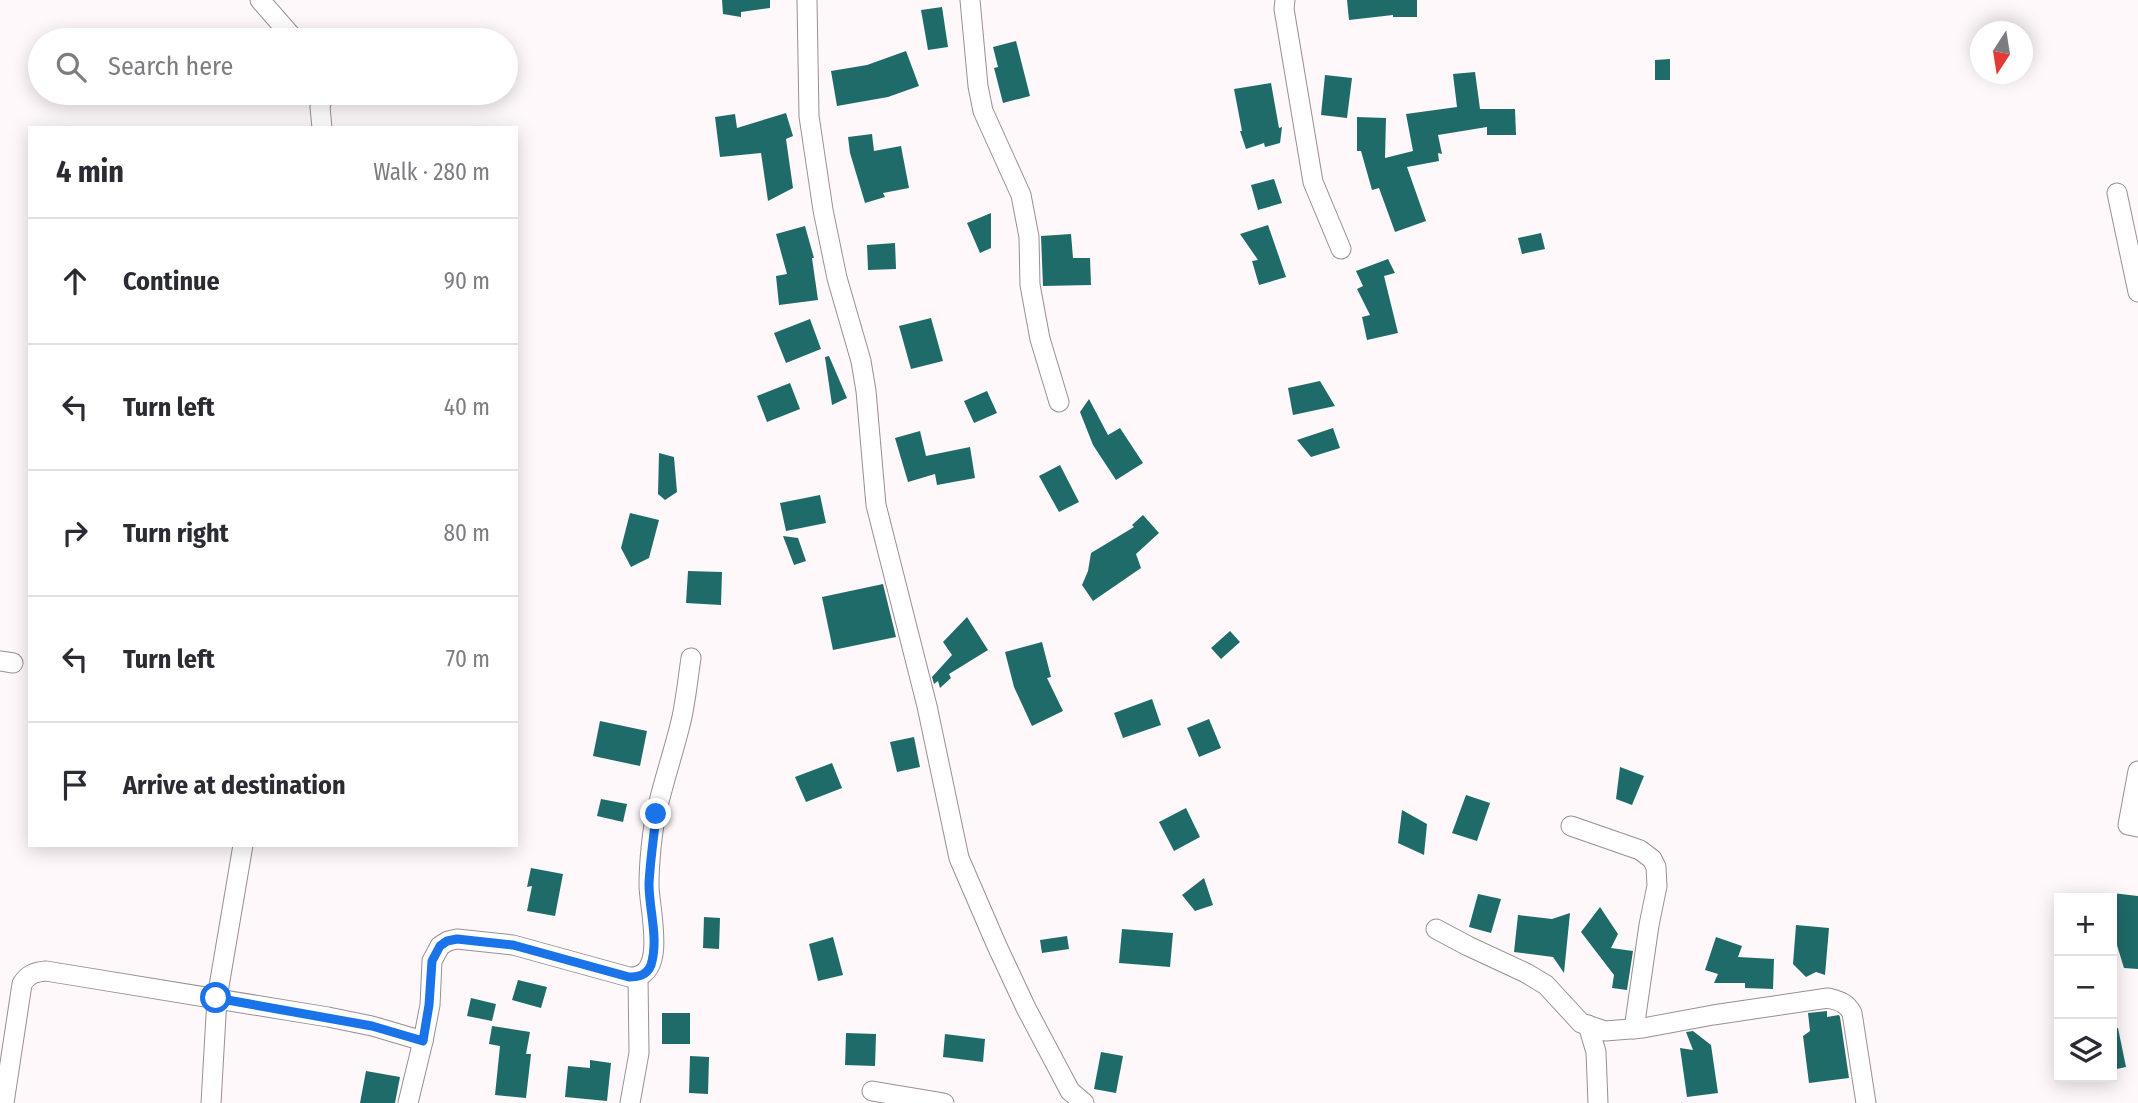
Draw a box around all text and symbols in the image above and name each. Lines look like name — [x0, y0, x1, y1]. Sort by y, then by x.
north arrow — [1970, 21, 2033, 84]
search box — [28, 28, 518, 105]
icon: search — [52, 48, 90, 86]
text: Search here — [108, 51, 233, 82]
text: 4 min — [56, 154, 124, 190]
text: Walk · 280 m — [373, 158, 490, 186]
icon: ahead — [56, 262, 94, 300]
text: Continue — [123, 266, 220, 297]
text: 90 m — [444, 267, 490, 295]
icon: left — [56, 388, 94, 426]
text: Turn left — [123, 392, 215, 423]
text: 40 m — [444, 393, 490, 421]
icon: right — [56, 514, 94, 552]
text: Turn right — [123, 518, 229, 549]
text: 80 m — [443, 519, 490, 547]
icon: left — [56, 640, 94, 678]
text: Turn left — [123, 644, 215, 675]
text: 70 m — [446, 645, 490, 673]
icon: arrive — [56, 766, 94, 804]
text: Arrive at destination — [123, 770, 346, 801]
route end — [640, 798, 671, 829]
map controls — [2054, 893, 2117, 1082]
button: + — [2054, 893, 2117, 956]
button: − — [2054, 956, 2117, 1019]
route start — [200, 982, 231, 1013]
button: layers — [2054, 1019, 2117, 1082]

